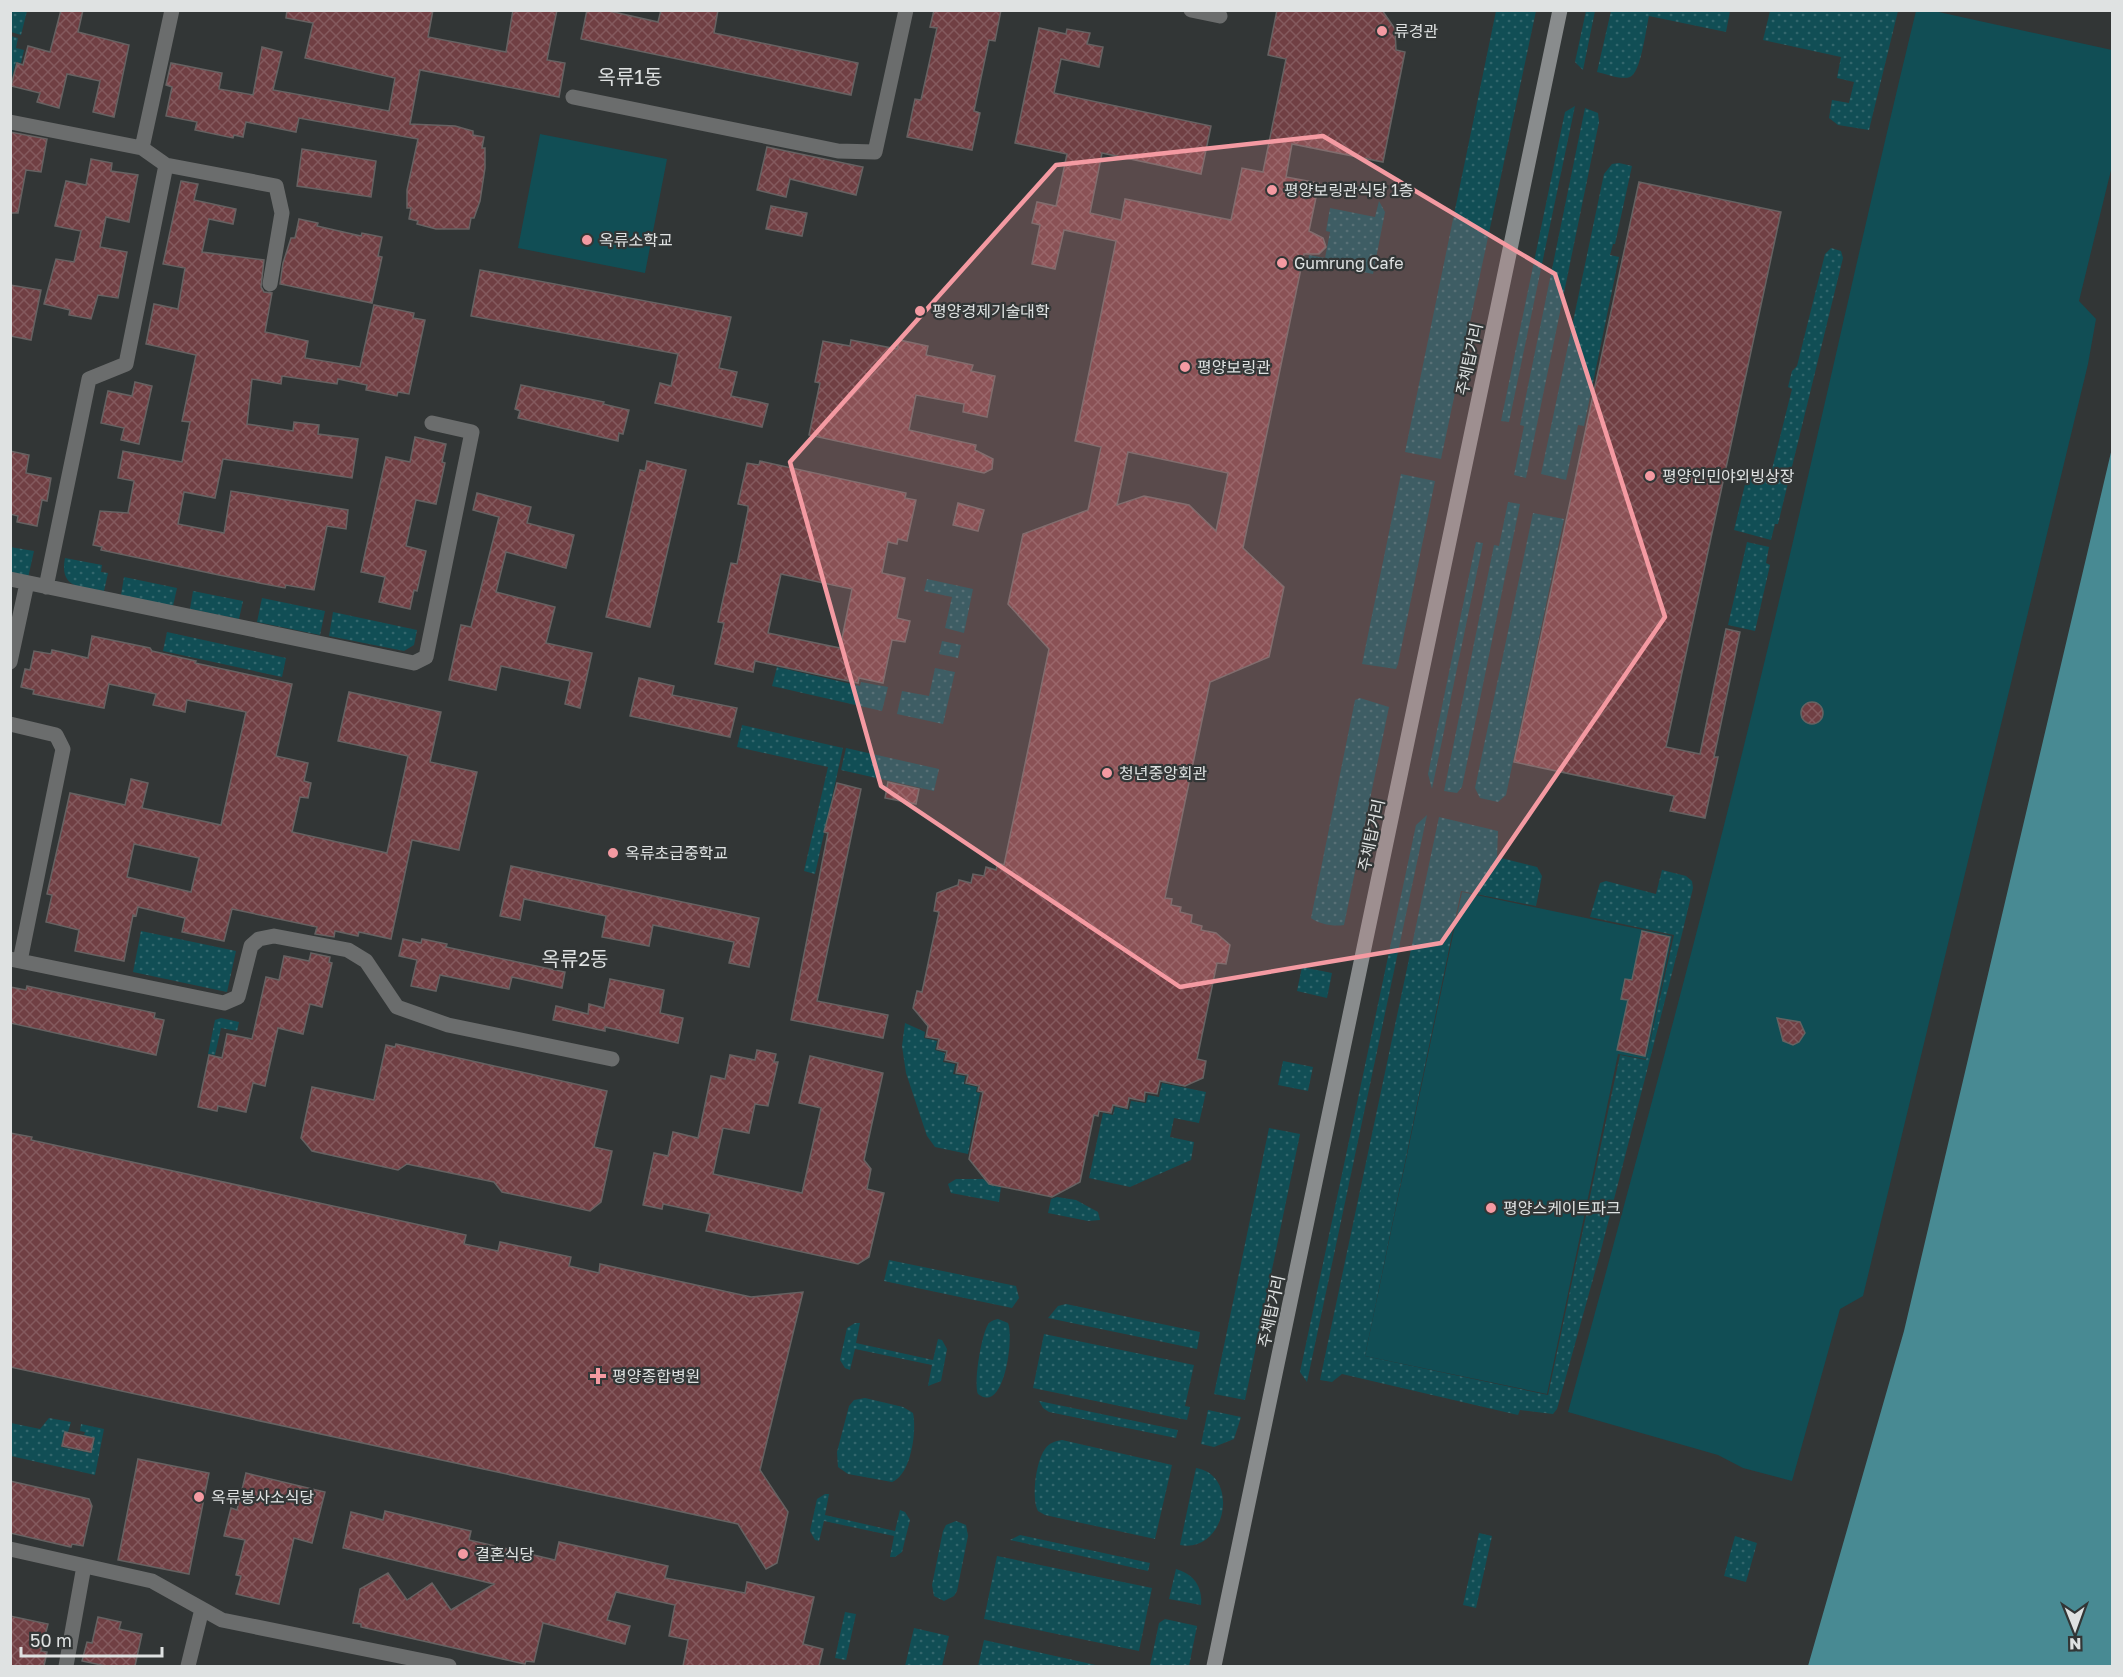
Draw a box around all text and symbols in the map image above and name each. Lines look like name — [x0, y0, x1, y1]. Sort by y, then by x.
place label: 류경관 — [1394, 21, 1438, 41]
marker: 류경관 — [1375, 24, 1389, 38]
district label: 옥류1동 — [598, 64, 662, 88]
place label: 평양보링관식당 1층 — [1284, 180, 1414, 200]
marker: 평양보링관식당 1층 — [1265, 183, 1279, 197]
place label: 옥류소학교 — [599, 230, 673, 250]
marker: 옥류소학교 — [580, 233, 594, 247]
place label: Gumrung Cafe — [1294, 253, 1404, 273]
marker: Gumrung Cafe — [1275, 256, 1289, 270]
place label: 평양경제기술대학 — [932, 301, 1050, 321]
marker: 평양경제기술대학 — [913, 304, 927, 318]
street label: 주체탑거리 — [1452, 321, 1486, 397]
place label: 평양보링관 — [1197, 357, 1271, 377]
marker: 평양보링관 — [1178, 360, 1192, 374]
place label: 평양인민야외빙상장 — [1662, 466, 1795, 486]
marker: 평양인민야외빙상장 — [1643, 469, 1657, 483]
place label: 청년중앙회관 — [1119, 763, 1208, 783]
marker: 청년중앙회관 — [1100, 766, 1114, 780]
street label: 주체탑거리 — [1354, 797, 1388, 873]
place label: 옥류초급중학교 — [625, 843, 728, 863]
marker: 옥류초급중학교 — [606, 846, 620, 860]
district label: 옥류2동 — [542, 946, 608, 970]
place label: 평양스케이트파크 — [1503, 1198, 1621, 1218]
marker: 평양스케이트파크 — [1484, 1201, 1498, 1215]
street label: 주체탑거리 — [1254, 1273, 1288, 1349]
place label: 평양종합병원 — [612, 1366, 700, 1386]
marker: 평양종합병원 — [589, 1367, 607, 1385]
place label: 옥류봉사소식당 — [211, 1487, 314, 1507]
marker: 옥류봉사소식당 — [192, 1490, 206, 1504]
place label: 결혼식당 — [475, 1544, 534, 1564]
marker: 결혼식당 — [456, 1547, 470, 1561]
north arrow — [2045, 1599, 2105, 1659]
scale bar — [21, 1620, 162, 1658]
text: 50 m — [30, 1629, 72, 1651]
text: N — [2069, 1634, 2082, 1654]

